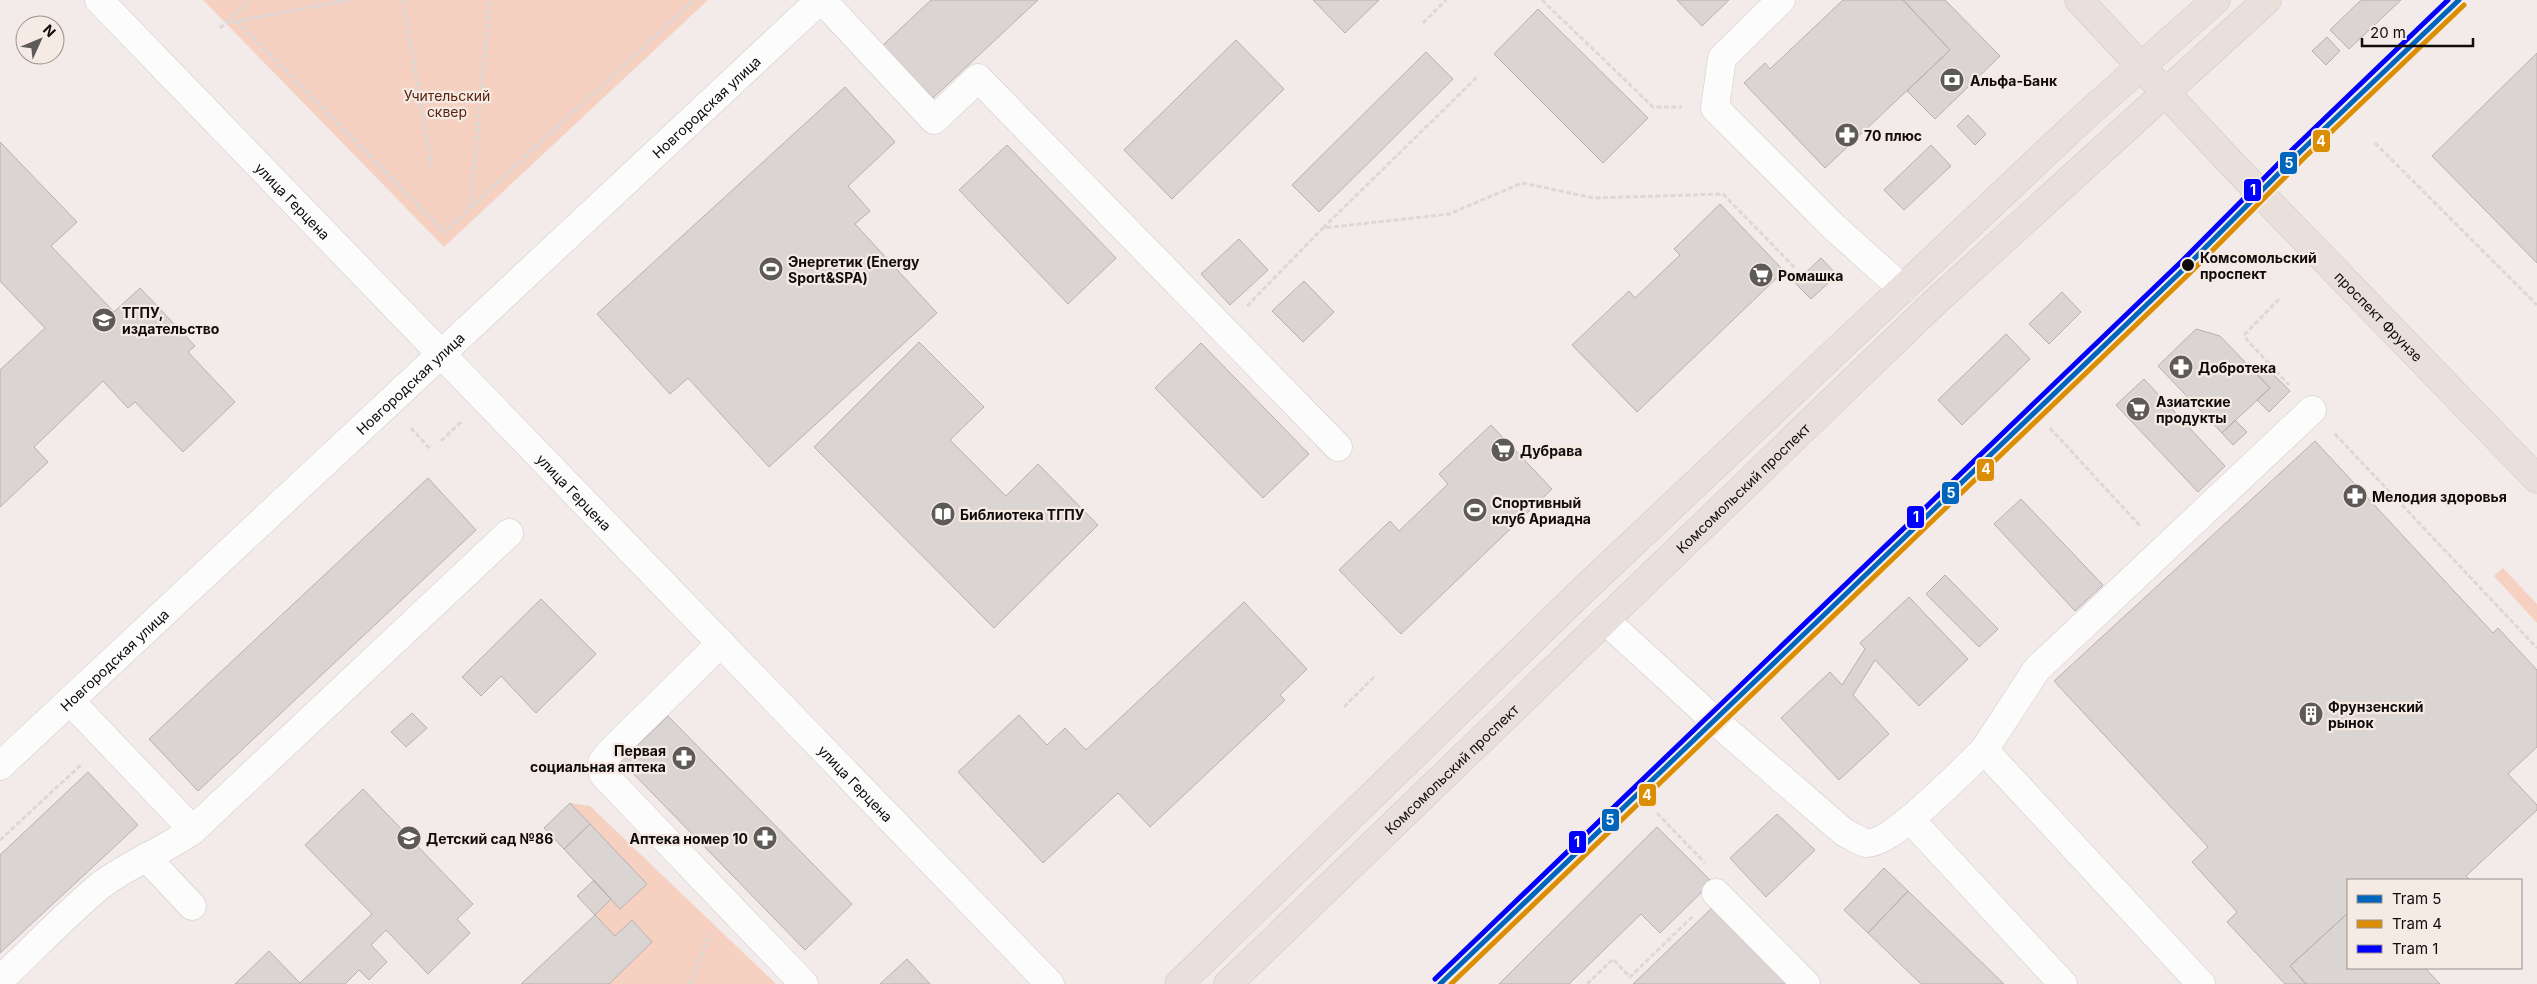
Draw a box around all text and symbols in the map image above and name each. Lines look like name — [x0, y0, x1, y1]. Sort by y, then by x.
north arrow — [15, 15, 65, 65]
scale bar — [2362, 15, 2473, 47]
text: N — [40, 21, 60, 40]
text: 20 m — [2370, 23, 2406, 42]
street label: Новгородская улица — [648, 52, 764, 161]
bank icon: Альфа-Банк — [1939, 67, 1965, 93]
place label: Альфа-Банк — [1970, 72, 2058, 89]
park label: Учительский сквер — [404, 87, 490, 120]
pharmacy icon: 70 плюс — [1834, 122, 1860, 148]
place label: 70 плюс — [1864, 127, 1922, 144]
line badge: 4 — [2312, 129, 2331, 153]
text: 4 — [2316, 132, 2326, 149]
line badge: 5 — [2279, 151, 2298, 175]
text: 5 — [2285, 154, 2294, 171]
street label: улица Герцена — [252, 159, 334, 243]
line badge: 1 — [2243, 178, 2262, 202]
text: 1 — [2250, 181, 2256, 198]
place label: Комсомольский проспект — [2200, 249, 2317, 282]
place label: Энергетик (Energy Sport&SPA) — [788, 253, 920, 286]
sports icon: Энергетик (Energy Sport&SPA) — [758, 256, 784, 282]
marker: Комсомольский проспект — [2180, 257, 2196, 273]
supermarket icon: Ромашка — [1748, 262, 1774, 288]
place label: Ромашка — [1778, 267, 1843, 284]
street label: проспект Фрунзе — [2332, 268, 2427, 365]
place label: ТГПУ, издательство — [122, 304, 220, 337]
school or university icon: ТГПУ, издательство — [91, 307, 117, 333]
street label: Новгородская улица — [352, 328, 468, 438]
pharmacy icon: Добротека — [2168, 354, 2194, 380]
place label: Добротека — [2198, 359, 2276, 376]
place label: Азиатские продукты — [2156, 393, 2231, 426]
supermarket icon: Азиатские продукты — [2125, 396, 2151, 422]
street label: Комсомольский проспект — [1672, 419, 1813, 556]
supermarket icon: Дубрава — [1490, 437, 1516, 463]
place label: Дубрава — [1520, 442, 1582, 459]
street label: улица Герцена — [533, 450, 615, 534]
line badge: 4 — [1976, 458, 1995, 482]
text: 4 — [1981, 460, 1991, 477]
line badge: 5 — [1941, 481, 1960, 505]
pharmacy icon: Мелодия здоровья — [2342, 483, 2368, 509]
text: 5 — [1947, 484, 1956, 501]
place label: Мелодия здоровья — [2372, 488, 2507, 505]
place label: Спортивный клуб Ариадна — [1492, 494, 1591, 527]
sports icon: Спортивный клуб Ариадна — [1462, 497, 1488, 523]
library icon: Библиотека ТГПУ — [930, 501, 956, 527]
line badge: 1 — [1906, 505, 1925, 529]
place label: Библиотека ТГПУ — [960, 506, 1085, 523]
text: 1 — [1913, 508, 1919, 525]
street label: Новгородская улица — [56, 605, 172, 714]
place label: Фрунзенский рынок — [2328, 698, 2424, 731]
street label: Комсомольский проспект — [1381, 700, 1522, 837]
building icon: Фрунзенский рынок — [2298, 701, 2324, 727]
street label: улица Герцена — [815, 741, 897, 825]
place label: Первая социальная аптека — [530, 742, 666, 775]
pharmacy icon: Первая социальная аптека — [671, 745, 697, 771]
line badge: 4 — [1638, 783, 1657, 807]
text: 4 — [1642, 786, 1652, 803]
line badge: 5 — [1601, 808, 1620, 832]
text: 5 — [1606, 811, 1615, 828]
school or university icon: Детский сад №86 — [396, 825, 422, 851]
pharmacy icon: Аптека номер 10 — [752, 825, 778, 851]
place label: Детский сад №86 — [426, 830, 553, 847]
place label: Аптека номер 10 — [630, 830, 748, 847]
line badge: 1 — [1568, 830, 1587, 854]
text: 1 — [1574, 833, 1580, 850]
legend — [2347, 879, 2522, 969]
text: Tram 5 — [2392, 889, 2441, 908]
text: Tram 4 — [2392, 914, 2442, 933]
text: Tram 1 — [2392, 939, 2438, 958]

